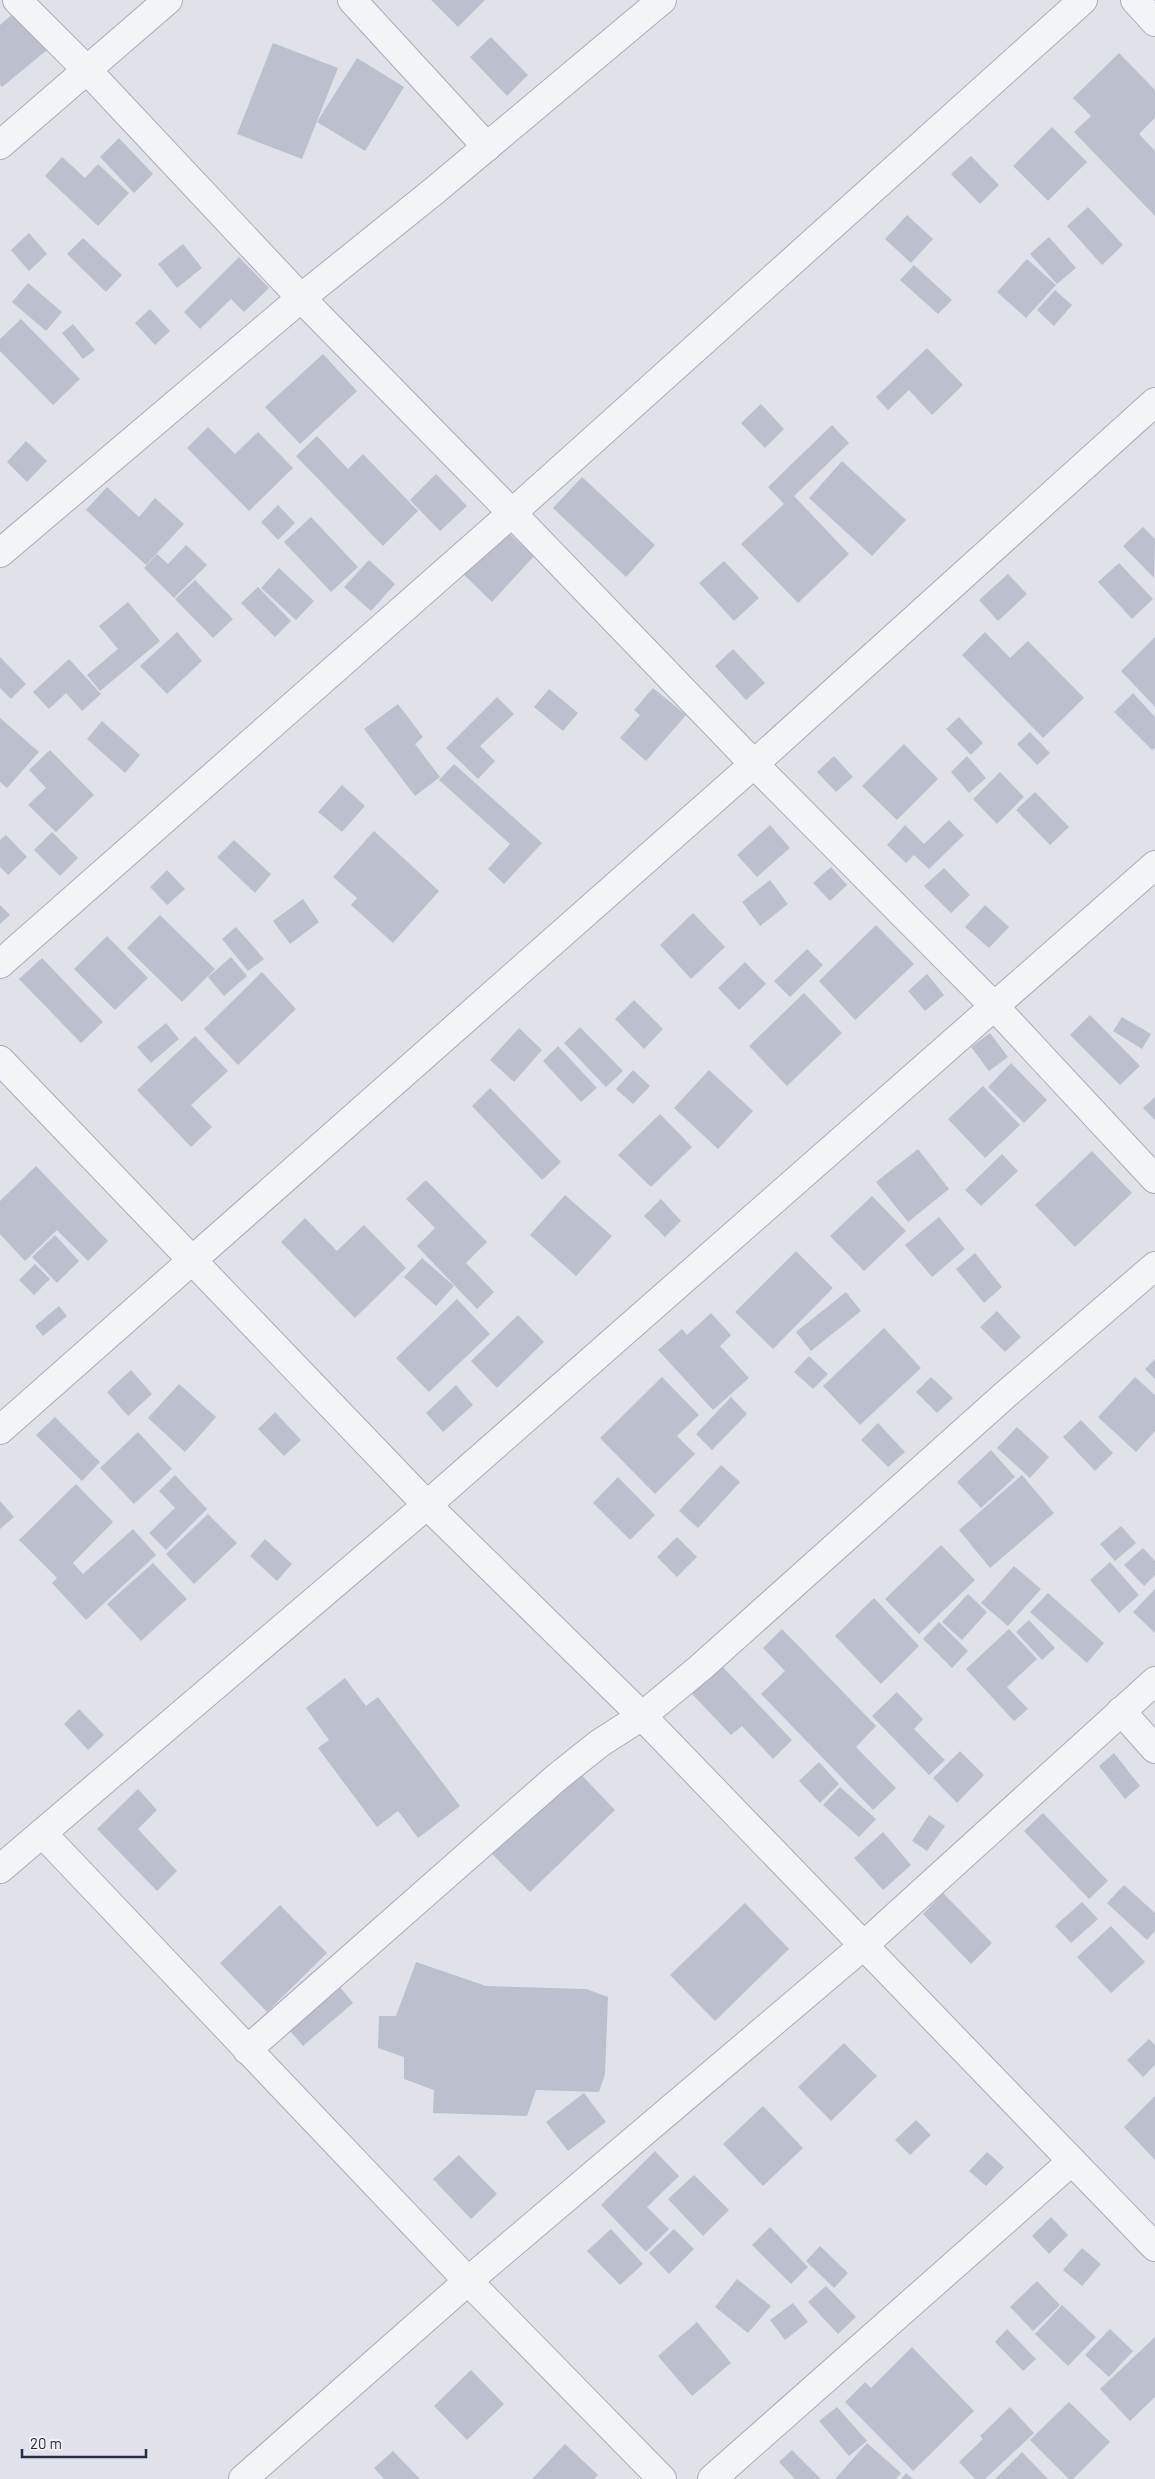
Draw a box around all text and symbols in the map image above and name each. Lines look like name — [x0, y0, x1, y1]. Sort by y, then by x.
scale bar — [22, 2426, 146, 2458]
text: 20 m — [30, 2434, 62, 2452]

